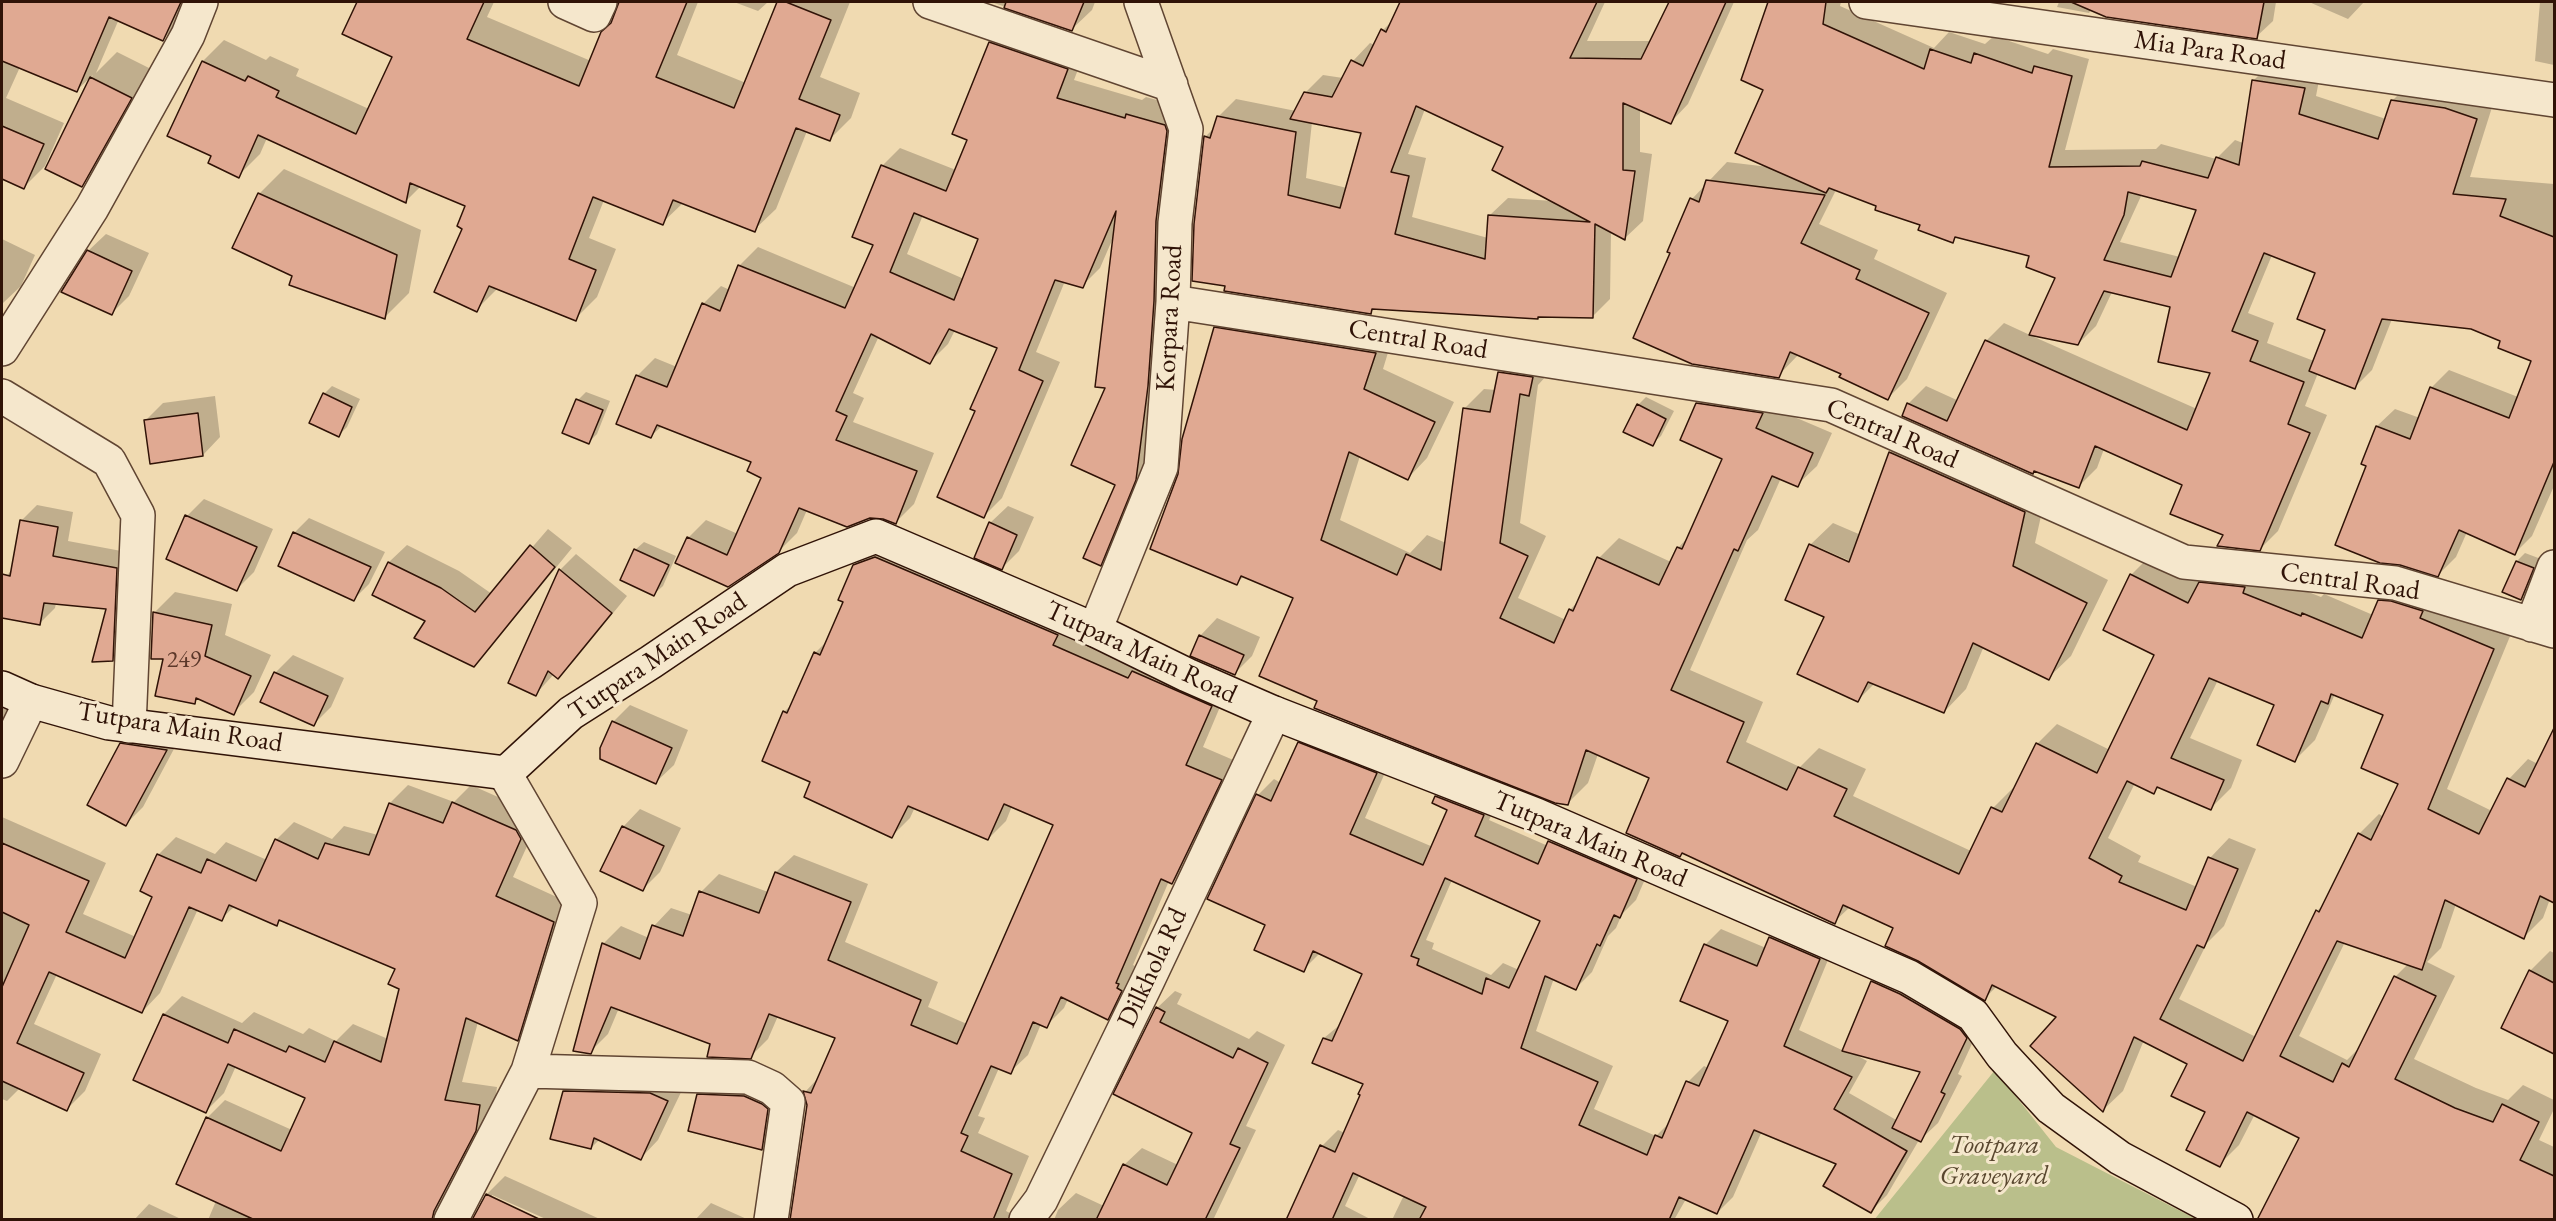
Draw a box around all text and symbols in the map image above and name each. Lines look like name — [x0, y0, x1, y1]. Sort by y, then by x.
street label: Mia Para Road — [2132, 24, 2288, 78]
street label: Korpara Road — [1150, 244, 1190, 392]
street label: Central Road — [1346, 313, 1490, 367]
street label: Central Road — [1821, 392, 1963, 476]
street label: Central Road — [2278, 556, 2422, 608]
street label: Tutpara Main Road — [563, 586, 753, 728]
street label: Tutpara Main Road — [1040, 594, 1242, 712]
house number: 249 — [167, 646, 201, 674]
street label: Tutpara Main Road — [75, 696, 285, 760]
street label: Tutpara Main Road — [1488, 785, 1692, 895]
street label: Dilkhola Rd — [1111, 903, 1195, 1033]
park label: Tootpara Graveyard — [1939, 1130, 2049, 1193]

